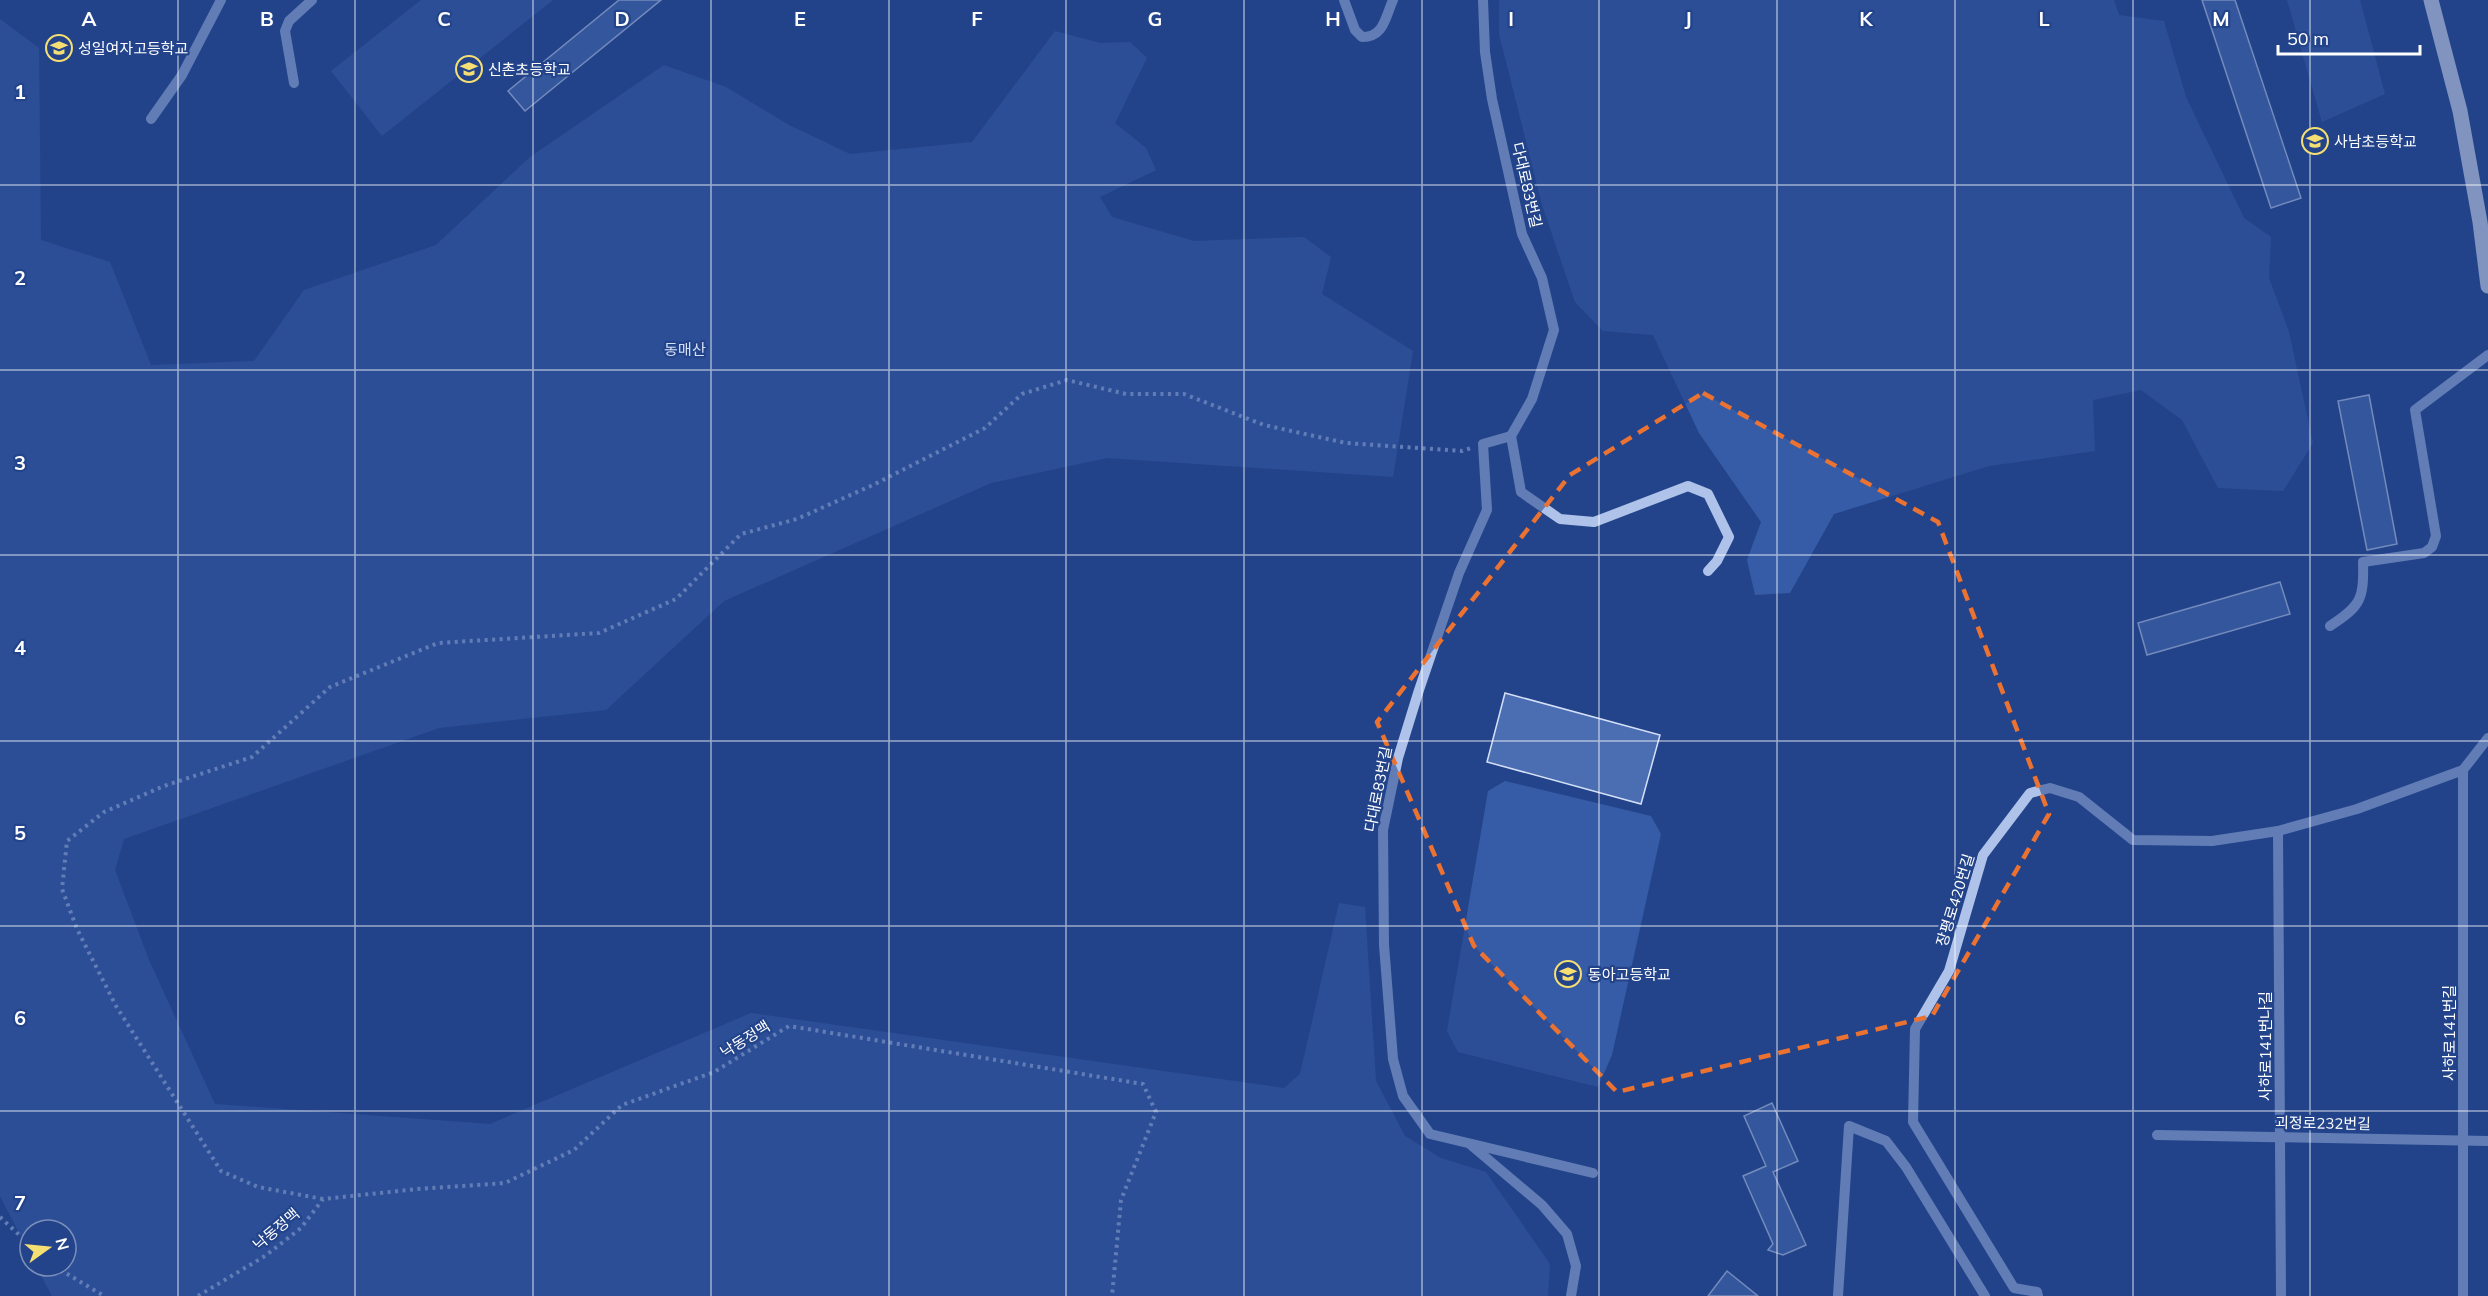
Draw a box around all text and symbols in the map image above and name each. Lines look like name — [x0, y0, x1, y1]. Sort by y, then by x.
text: A — [82, 6, 97, 31]
text: B — [260, 6, 274, 31]
text: C — [437, 6, 451, 31]
text: D — [614, 6, 630, 31]
text: E — [794, 6, 806, 31]
text: F — [971, 6, 983, 31]
text: G — [1148, 6, 1162, 31]
text: H — [1325, 6, 1341, 31]
text: I — [1508, 6, 1514, 31]
text: J — [1684, 6, 1692, 31]
text: K — [1859, 6, 1873, 31]
text: L — [2038, 6, 2050, 31]
text: M — [2212, 6, 2230, 31]
scale bar — [2278, 18, 2420, 56]
text: 50 m — [2287, 27, 2329, 50]
school or university icon: 성일여자고등학교 — [44, 33, 74, 63]
place label: 성일여자고등학교 — [78, 39, 188, 58]
school or university icon: 신촌초등학교 — [454, 54, 484, 84]
place label: 신촌초등학교 — [488, 60, 571, 79]
text: 1 — [14, 79, 26, 104]
school or university icon: 사남초등학교 — [2300, 126, 2330, 156]
place label: 사남초등학교 — [2334, 132, 2417, 151]
street label: 다대로83번길 — [1508, 140, 1546, 230]
text: 2 — [14, 265, 26, 290]
park label: 동매산 — [664, 340, 706, 359]
text: 3 — [14, 450, 26, 475]
text: 4 — [14, 635, 26, 660]
street label: 다대로83번길 — [1360, 744, 1396, 834]
text: 5 — [14, 820, 26, 845]
street label: 장평로420번길 — [1932, 851, 1978, 949]
school or university icon: 동아고등학교 — [1553, 959, 1583, 989]
place label: 동아고등학교 — [1588, 965, 1671, 984]
street label: 사하로141번길 — [2440, 985, 2459, 1081]
street label: 사하로141번나길 — [2256, 991, 2275, 1101]
text: 6 — [14, 1005, 26, 1030]
street label: 낙동정맥 — [717, 1016, 773, 1062]
street label: 괴정로232번길 — [2275, 1113, 2371, 1133]
text: 7 — [14, 1190, 26, 1215]
street label: 낙동정맥 — [249, 1204, 303, 1254]
north arrow — [18, 1218, 78, 1278]
text: N — [51, 1236, 74, 1253]

